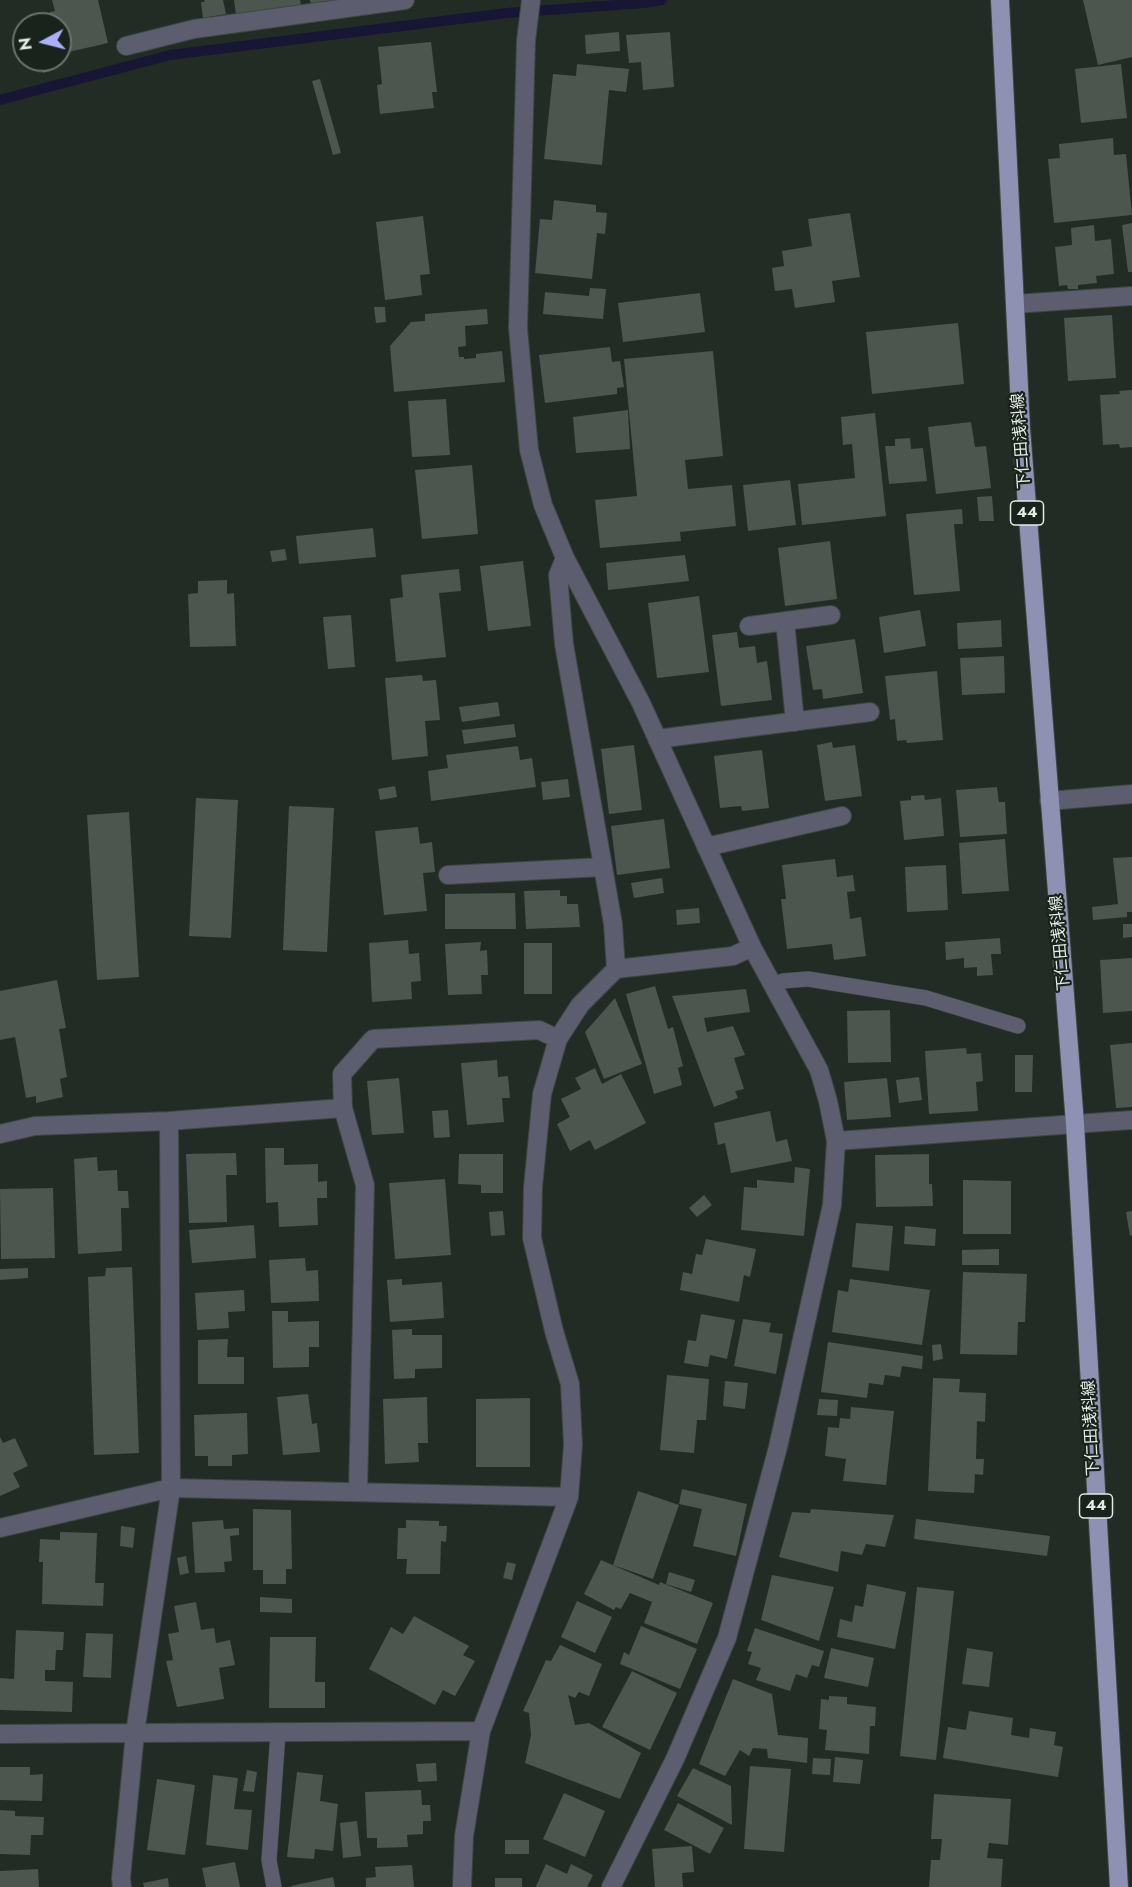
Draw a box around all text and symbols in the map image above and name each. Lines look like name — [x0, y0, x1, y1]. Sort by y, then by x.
north arrow — [12, 12, 72, 72]
text: N — [13, 36, 38, 52]
street label: 下仁田浅科線 — [1009, 392, 1035, 490]
road number: 44 — [1010, 501, 1044, 525]
street label: 下仁田浅科線 — [1047, 894, 1075, 992]
street label: 下仁田浅科線 — [1080, 1380, 1104, 1476]
road number: 44 — [1080, 1494, 1112, 1518]

